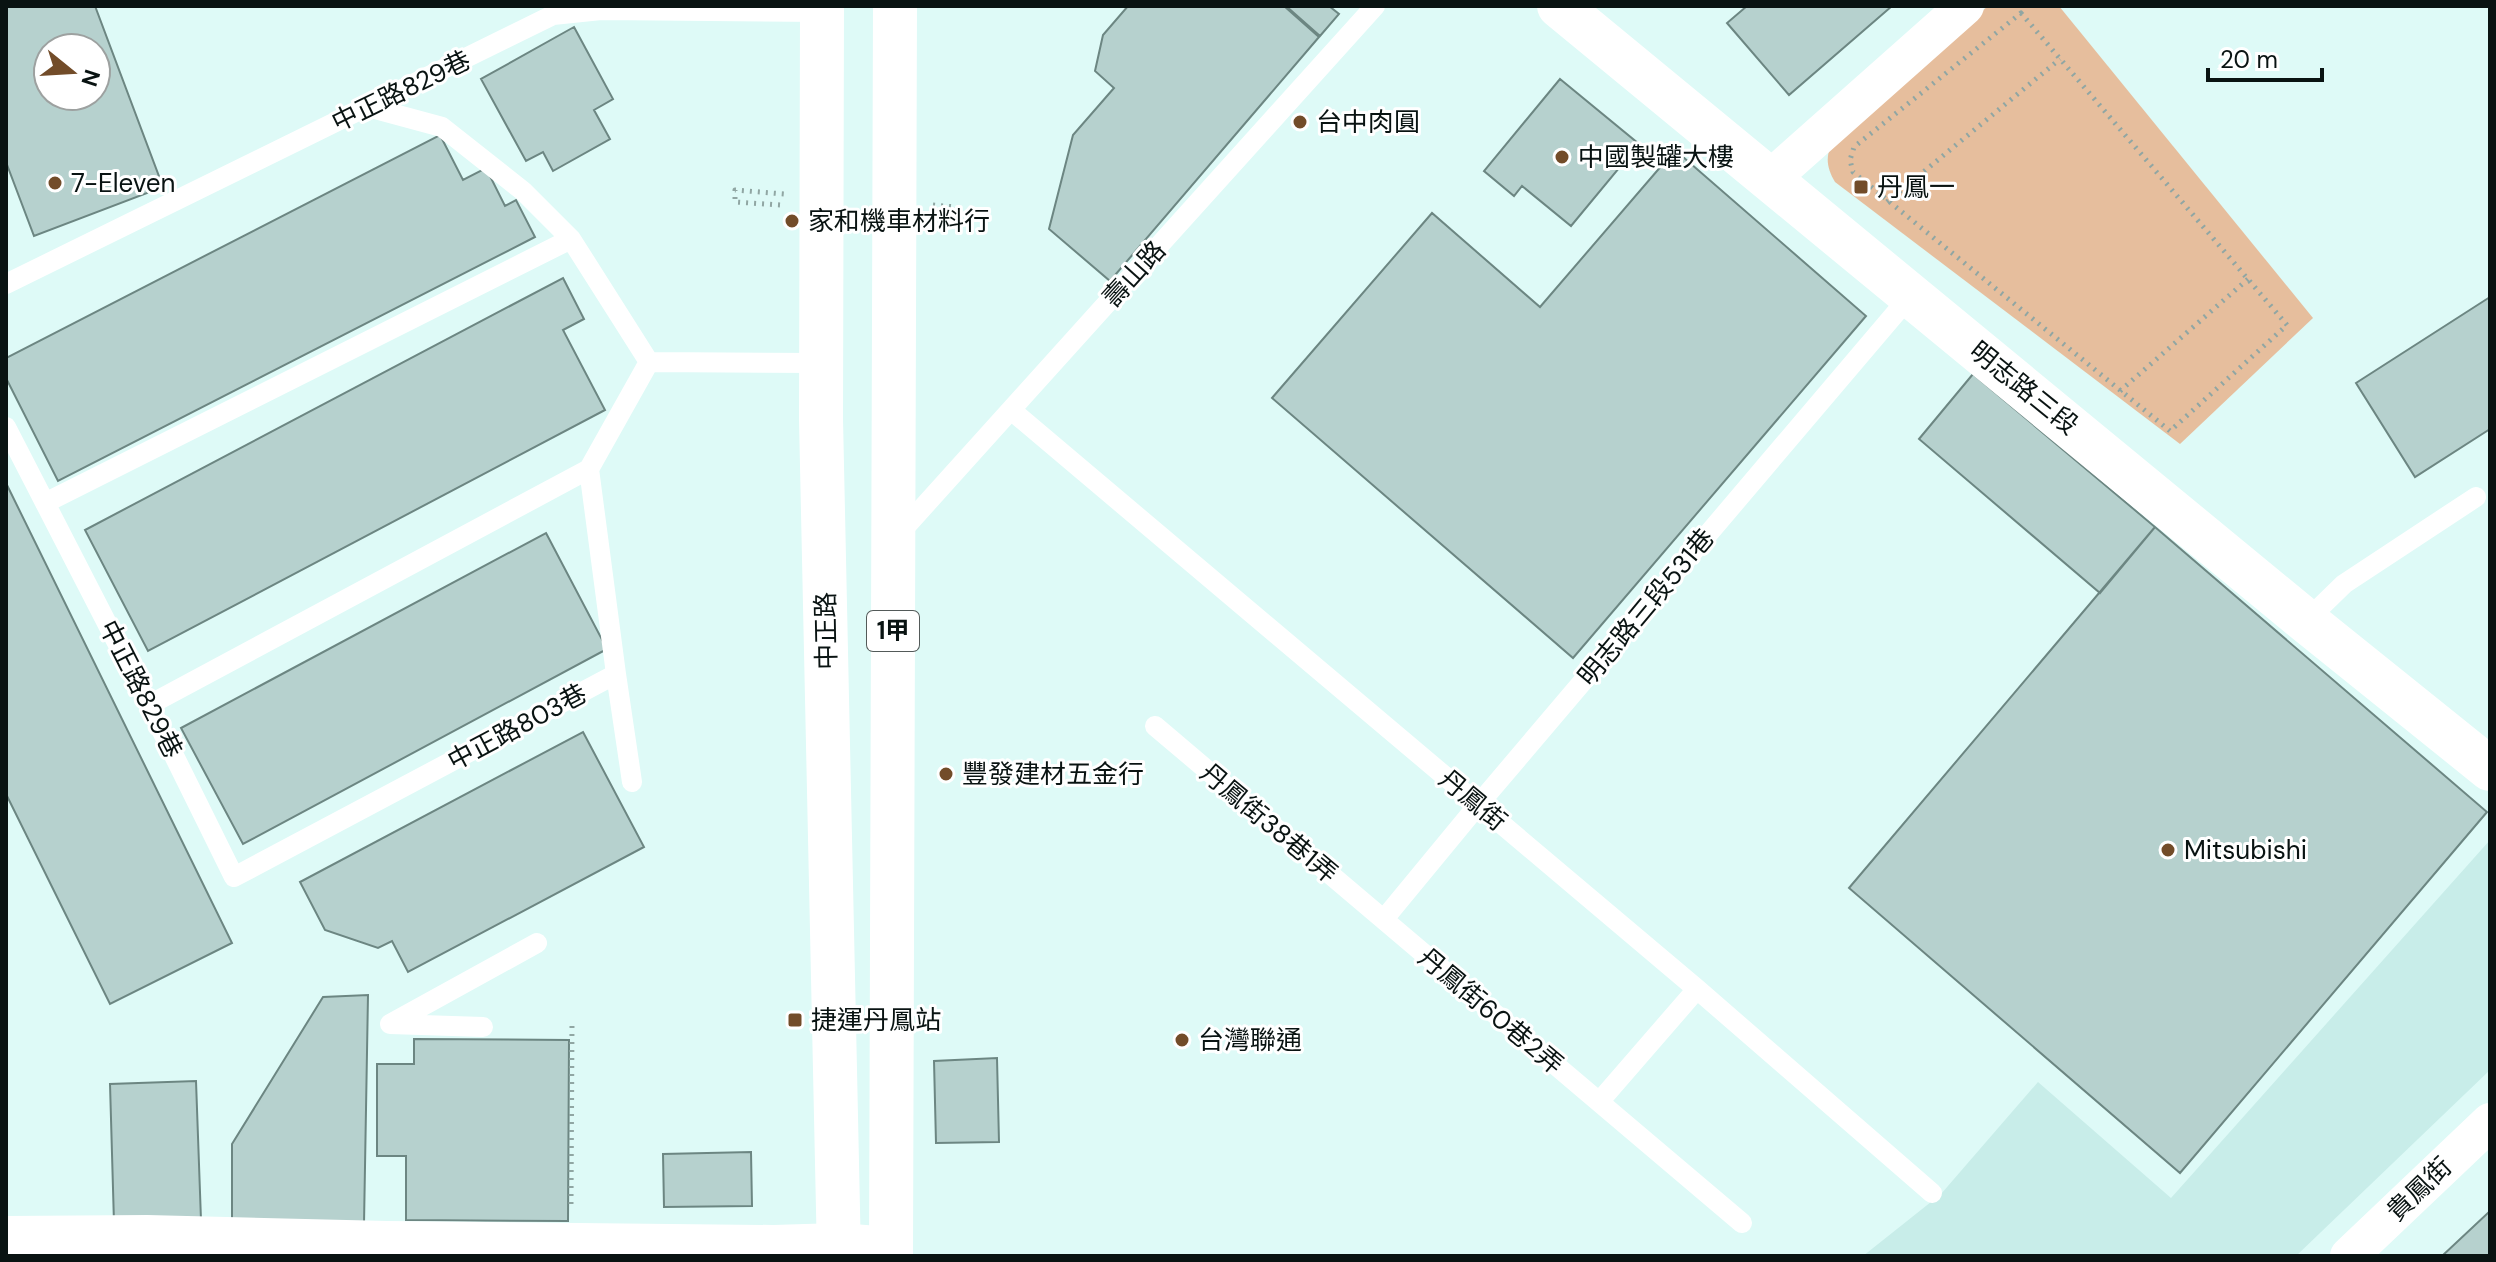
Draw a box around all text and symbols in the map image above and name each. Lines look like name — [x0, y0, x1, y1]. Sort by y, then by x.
north arrow — [32, 32, 112, 112]
scale bar — [2208, 32, 2322, 82]
street label: 中正路829巷 — [326, 43, 476, 139]
text: 20 m — [2220, 44, 2278, 75]
text: N — [74, 66, 107, 90]
place label: 台中肉圓 — [1316, 105, 1420, 139]
marker: 台中肉圓 — [1291, 113, 1309, 131]
place label: 中國製罐大樓 — [1578, 140, 1734, 174]
marker: 中國製罐大樓 — [1553, 148, 1571, 166]
place label: 7-Eleven — [71, 166, 176, 200]
place label: 丹鳳一 — [1877, 170, 1955, 204]
marker: 7-Eleven — [46, 174, 64, 192]
marker: 丹鳳一 — [1852, 178, 1870, 196]
place label: 家和機車材料行 — [808, 204, 990, 238]
marker: 家和機車材料行 — [783, 212, 801, 230]
street label: 壽山路 — [1095, 234, 1173, 314]
street label: 明志路三段 — [1963, 334, 2085, 442]
street label: 明志路三段531巷 — [1570, 521, 1722, 693]
street label: 中正路 — [808, 592, 844, 670]
road number: 1甲 — [867, 611, 919, 651]
street label: 中正路829巷 — [92, 614, 190, 764]
street label: 中正路803巷 — [441, 676, 593, 778]
street label: 丹鳳街38巷1弄 — [1193, 756, 1345, 890]
place label: 豐發建材五金行 — [962, 757, 1144, 791]
street label: 丹鳳街 — [1432, 762, 1514, 838]
marker: 豐發建材五金行 — [937, 765, 955, 783]
place label: Mitsubishi — [2184, 833, 2307, 867]
marker: Mitsubishi — [2159, 841, 2177, 859]
street label: 丹鳳街60巷2弄 — [1411, 940, 1571, 1082]
place label: 捷運丹鳳站 — [811, 1003, 941, 1037]
marker: 捷運丹鳳站 — [786, 1011, 804, 1029]
place label: 台灣聯通 — [1198, 1023, 1302, 1057]
marker: 台灣聯通 — [1173, 1031, 1191, 1049]
street label: 貴鳳街 — [2379, 1150, 2459, 1228]

